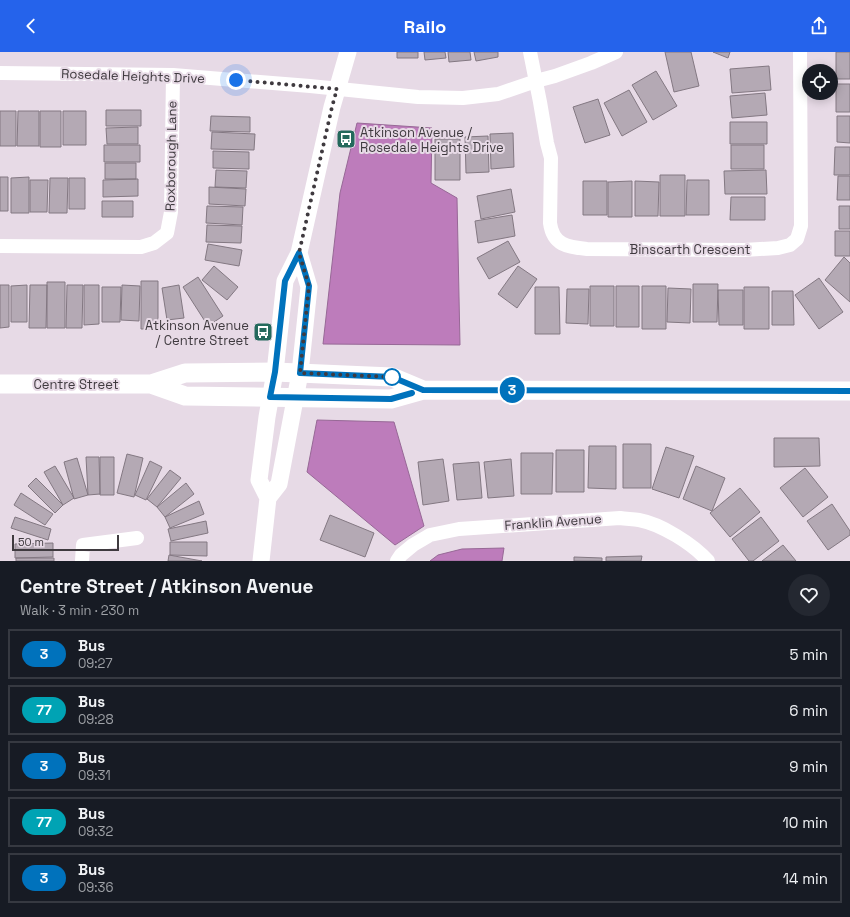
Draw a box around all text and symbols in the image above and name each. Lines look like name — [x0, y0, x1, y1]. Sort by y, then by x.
icon: back — [20, 15, 42, 37]
text: Railo — [404, 15, 446, 38]
icon: share — [808, 15, 830, 37]
map controls — [802, 64, 838, 100]
button: locate — [802, 64, 838, 100]
street label: Rosedale Heights Drive — [61, 65, 205, 87]
your location — [226, 70, 246, 90]
street label: Roxborough Lane — [162, 101, 180, 211]
place label: Atkinson Avenue / Rosedale Heights Drive — [360, 124, 504, 156]
bus stop icon: Atkinson Avenue / Rosedale Heights Drive — [335, 128, 357, 150]
street label: Binscarth Crescent — [630, 241, 750, 258]
place label: Atkinson Avenue / Centre Street — [145, 317, 249, 349]
bus stop icon: Atkinson Avenue / Centre Street — [252, 321, 274, 343]
unlabelled marker — [383, 368, 401, 386]
street label: Centre Street — [33, 376, 119, 393]
line badge: 3 — [499, 377, 525, 403]
text: 3 — [508, 381, 516, 399]
street label: Franklin Avenue — [504, 510, 602, 534]
scale bar — [12, 533, 119, 552]
text: 50 m — [18, 535, 44, 549]
text: Centre Street / Atkinson Avenue — [20, 574, 313, 599]
button: heart — [788, 574, 830, 616]
text: Walk · 3 min · 230 m — [20, 602, 139, 619]
text: Bus — [78, 636, 105, 655]
text: 3 — [40, 645, 48, 663]
text: 5 min — [789, 645, 828, 664]
text: 09:27 — [78, 655, 113, 672]
text: Bus — [78, 692, 105, 711]
text: 77 — [36, 701, 52, 719]
text: 6 min — [789, 701, 828, 720]
text: 09:28 — [78, 711, 114, 728]
text: Bus — [78, 748, 105, 767]
text: 3 — [40, 757, 48, 775]
text: 9 min — [789, 757, 828, 776]
text: 09:31 — [78, 767, 111, 784]
text: Bus — [78, 804, 105, 823]
text: 77 — [36, 813, 52, 831]
text: 10 min — [782, 813, 828, 832]
text: 09:32 — [78, 823, 113, 840]
text: Bus — [78, 860, 105, 879]
text: 3 — [40, 869, 48, 887]
text: 14 min — [783, 869, 828, 888]
text: 09:36 — [78, 879, 113, 896]

